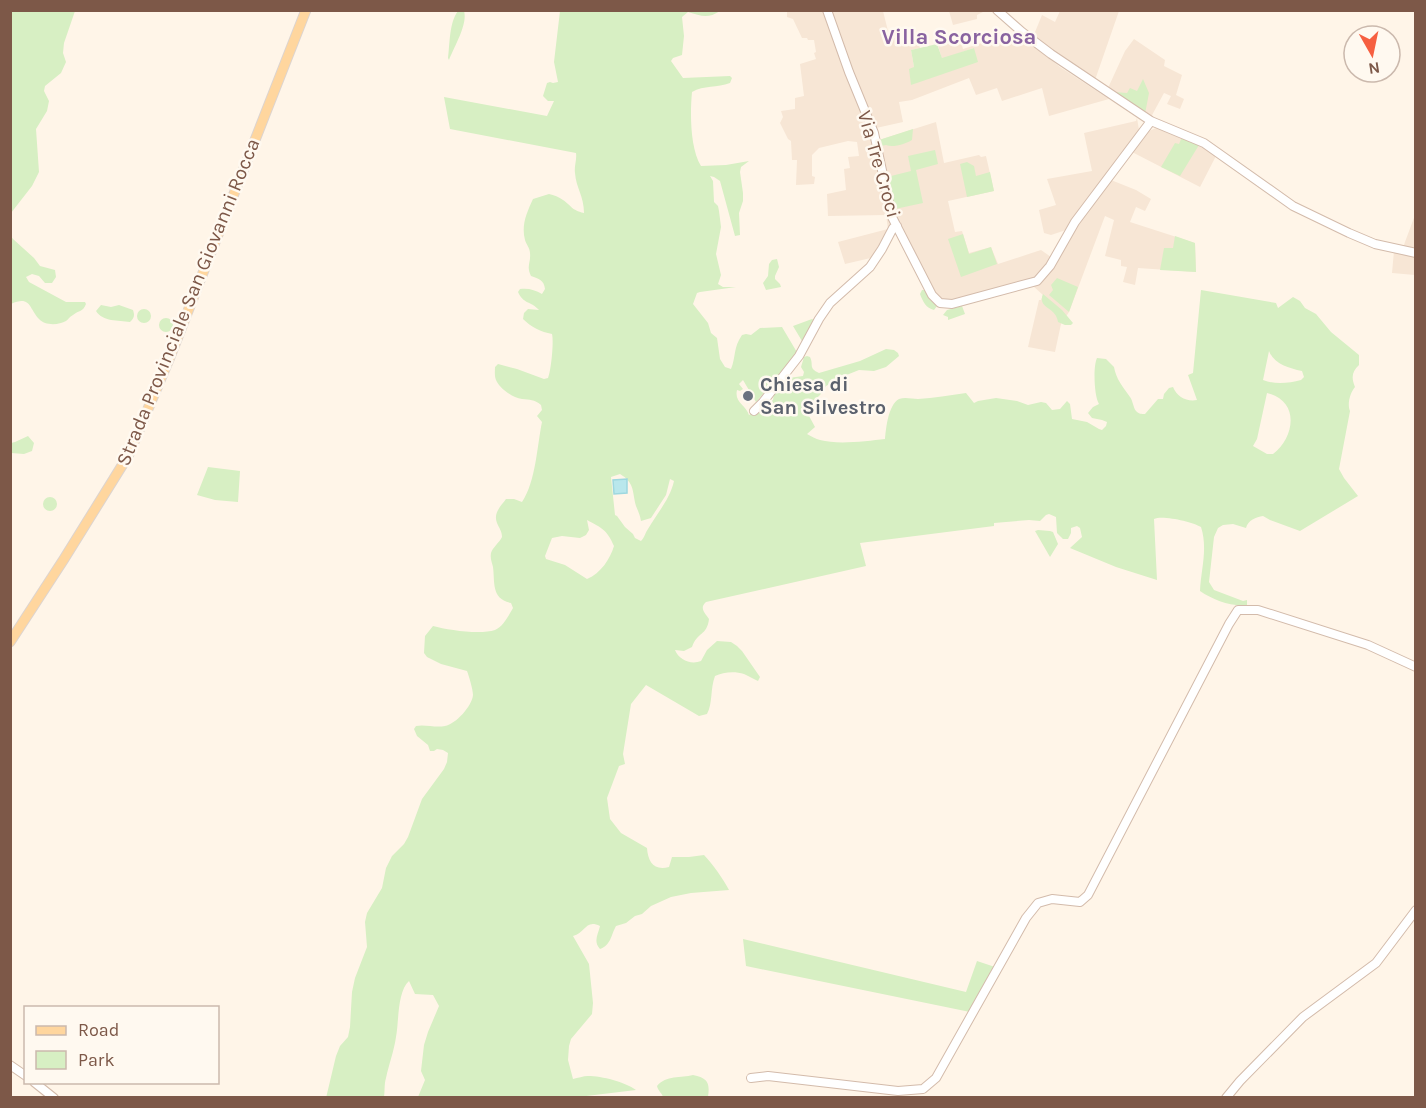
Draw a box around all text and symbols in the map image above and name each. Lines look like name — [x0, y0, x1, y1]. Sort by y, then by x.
district label: Villa Scorciosa — [882, 24, 1036, 50]
north arrow — [1342, 24, 1402, 84]
text: N — [1367, 58, 1381, 79]
street label: Via Tre Croci — [853, 108, 905, 220]
street label: Strada Provinciale San Giovanni Rocca — [112, 135, 264, 469]
place label: Chiesa di San Silvestro — [760, 373, 886, 419]
marker: Chiesa di San Silvestro — [741, 389, 755, 403]
legend — [24, 1006, 219, 1084]
text: Road — [78, 1019, 119, 1041]
text: Park — [78, 1049, 115, 1071]

